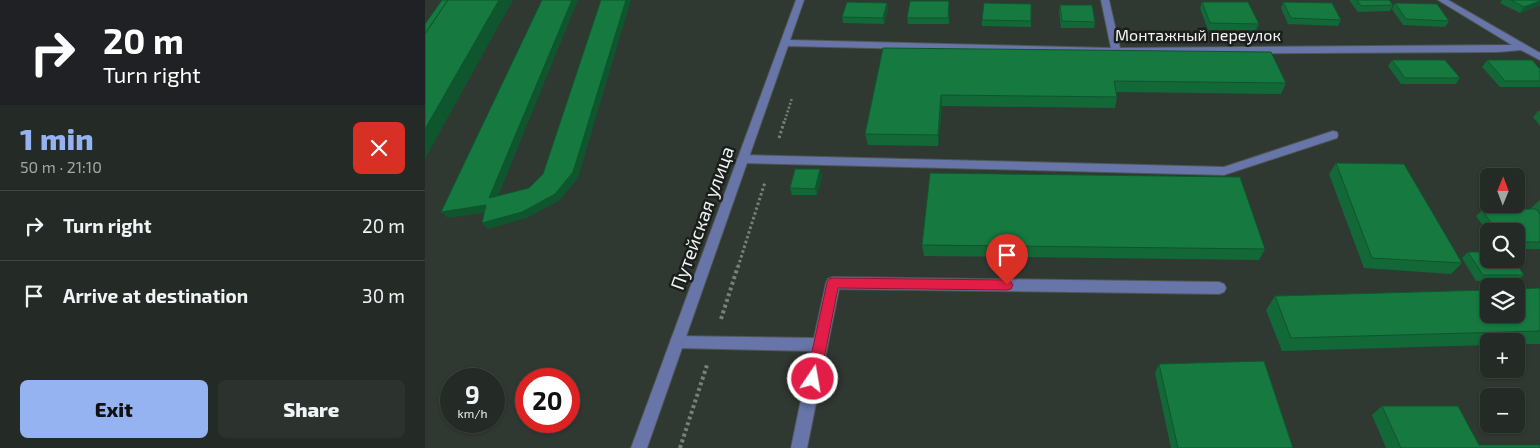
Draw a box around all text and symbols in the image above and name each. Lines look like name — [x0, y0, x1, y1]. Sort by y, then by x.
text: 20 m — [103, 19, 184, 61]
icon: right — [20, 20, 85, 85]
street label: Монтажный переулок — [1115, 25, 1281, 45]
text: Turn right — [103, 61, 201, 87]
text: 1 min — [20, 120, 94, 156]
button: close — [353, 122, 405, 174]
street label: Путейская улица — [665, 143, 739, 293]
text: 50 m · 21:10 — [20, 157, 102, 176]
north arrow — [1480, 168, 1525, 212]
map controls — [1480, 168, 1525, 433]
icon: right — [20, 212, 48, 240]
text: Turn right — [63, 214, 151, 237]
text: 20 m — [362, 214, 405, 237]
button: search — [1480, 223, 1525, 268]
pin — [986, 234, 1028, 285]
icon: arrive — [993, 241, 1021, 269]
button: layers — [1480, 278, 1525, 323]
icon: arrive — [20, 282, 48, 310]
text: Arrive at destination — [63, 284, 248, 307]
text: 30 m — [362, 284, 405, 307]
button: + — [1480, 333, 1525, 378]
position arrow — [786, 352, 838, 404]
speed limit sign: 20 — [515, 368, 580, 433]
text: 9 — [465, 379, 480, 409]
button: Exit — [20, 380, 208, 438]
button: Share — [218, 380, 405, 438]
button: − — [1480, 388, 1525, 433]
text: km/h — [458, 406, 487, 420]

